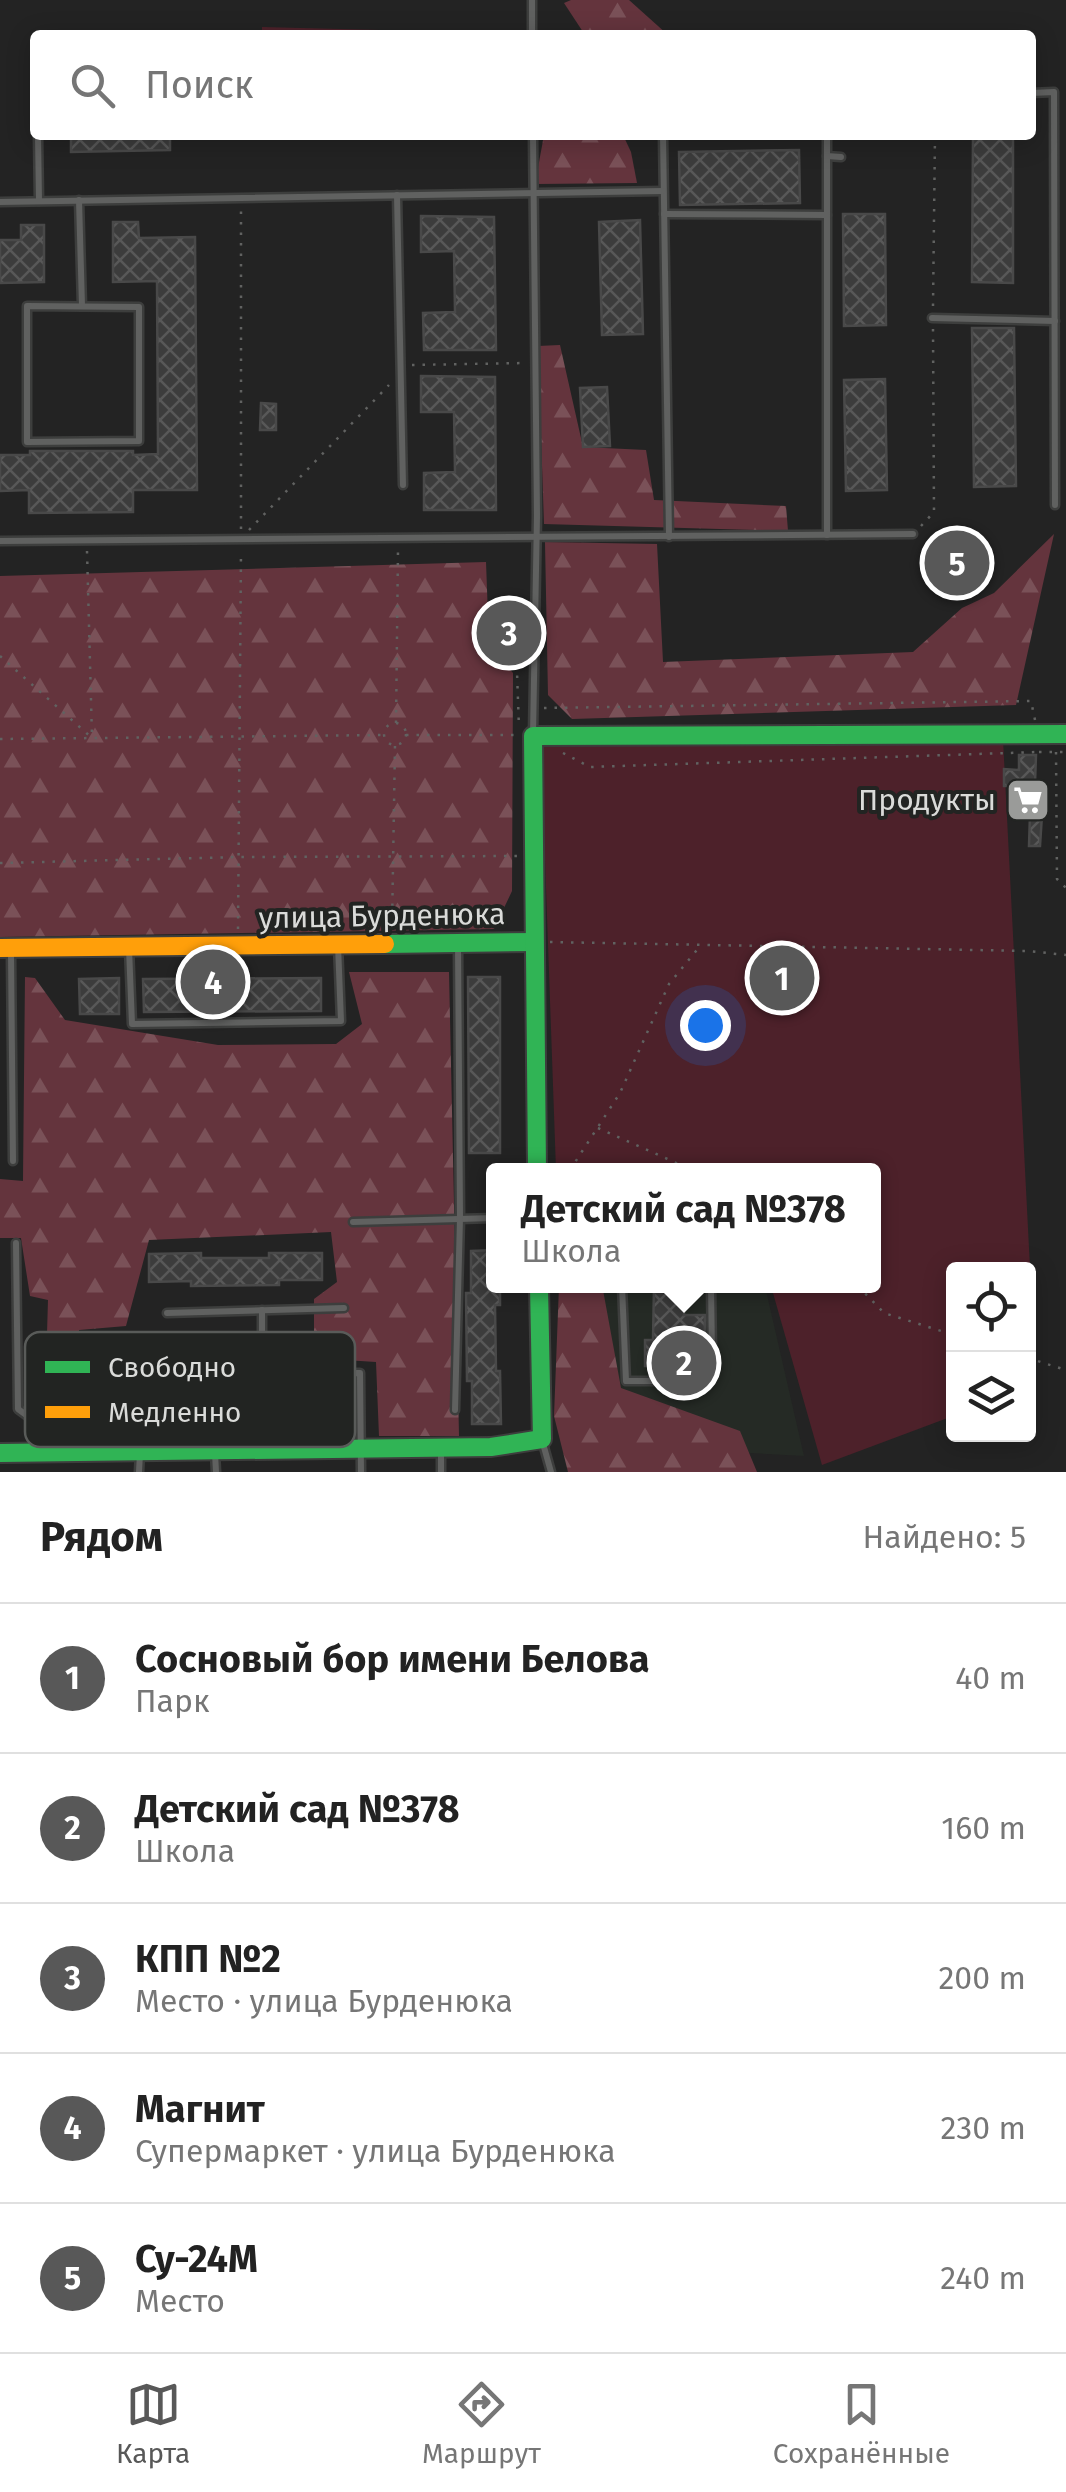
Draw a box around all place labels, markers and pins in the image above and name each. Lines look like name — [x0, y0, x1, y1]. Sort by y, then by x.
pin: 5 — [924, 526, 990, 600]
pin: 3 — [476, 596, 542, 670]
supermarket icon: Продукты — [1005, 777, 1051, 823]
place label: Продукты — [858, 782, 996, 818]
pin: 1 — [750, 940, 814, 1016]
pin: 4 — [180, 944, 246, 1020]
pin: 2 — [652, 1326, 716, 1400]

